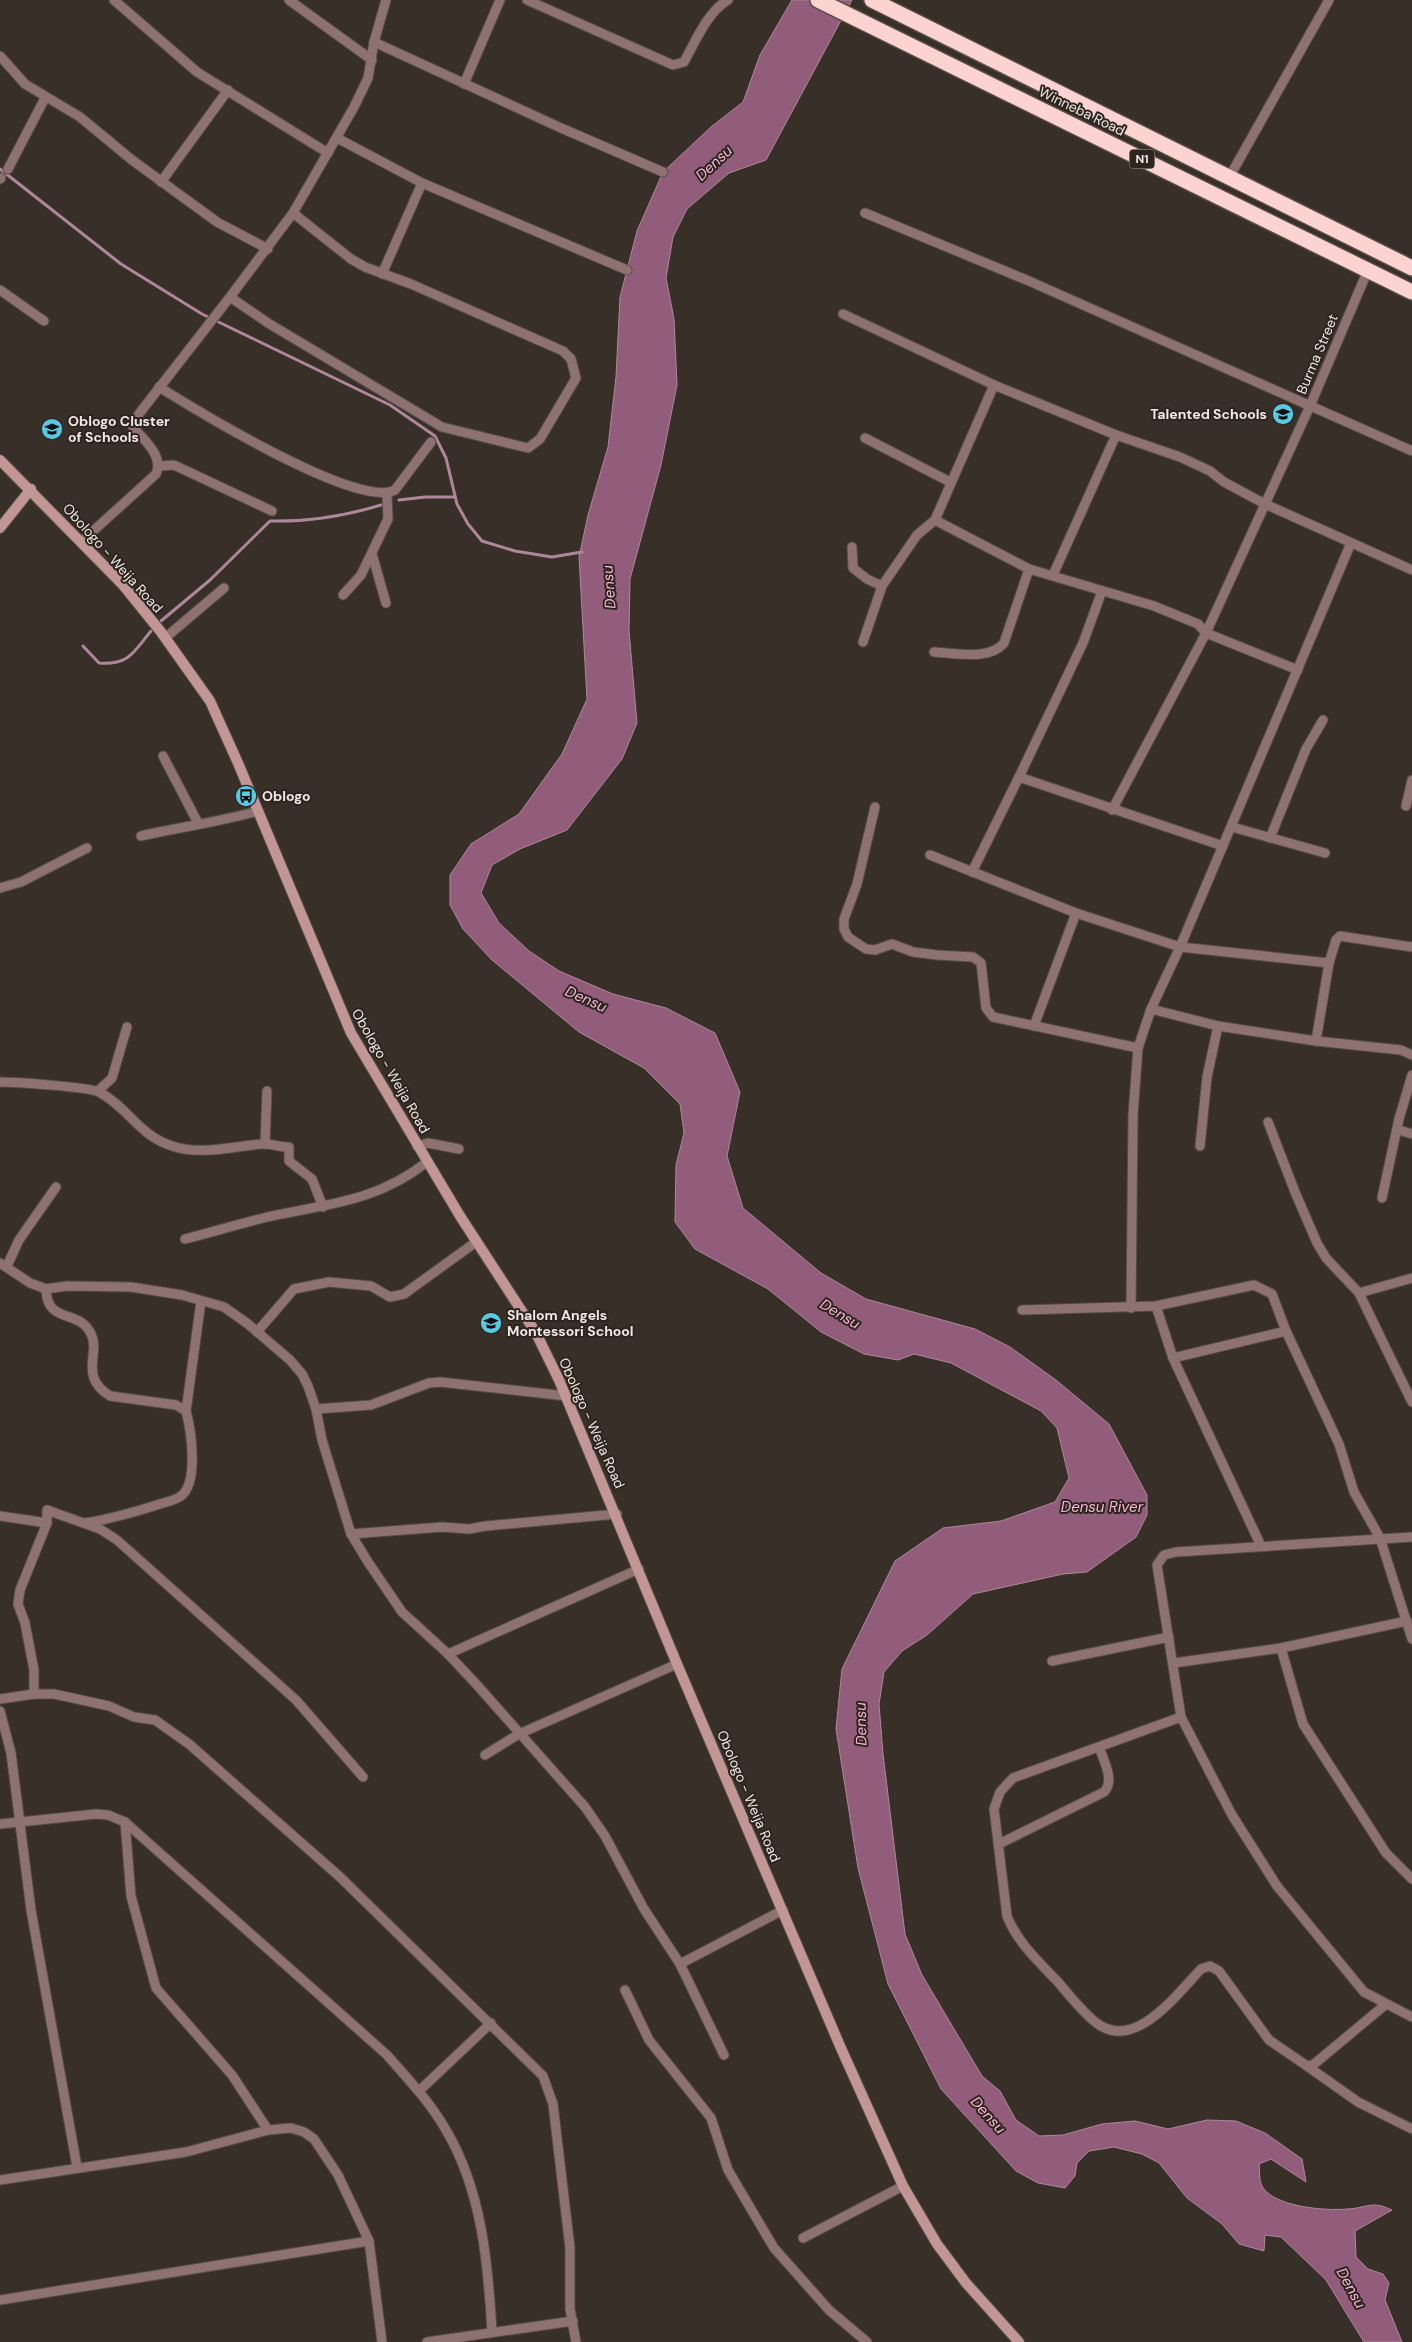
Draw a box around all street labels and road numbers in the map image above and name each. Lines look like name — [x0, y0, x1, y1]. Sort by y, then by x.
street label: Winneba Road — [1036, 82, 1128, 140]
road number: N1 — [1130, 150, 1154, 168]
street label: Burma Street — [1292, 311, 1342, 397]
street label: Obologo - Weija Road — [59, 499, 167, 617]
street label: Obologo - Weija Road — [348, 1005, 434, 1137]
street label: Obologo - Weija Road — [555, 1355, 629, 1491]
street label: Obologo - Weija Road — [713, 1727, 785, 1865]

